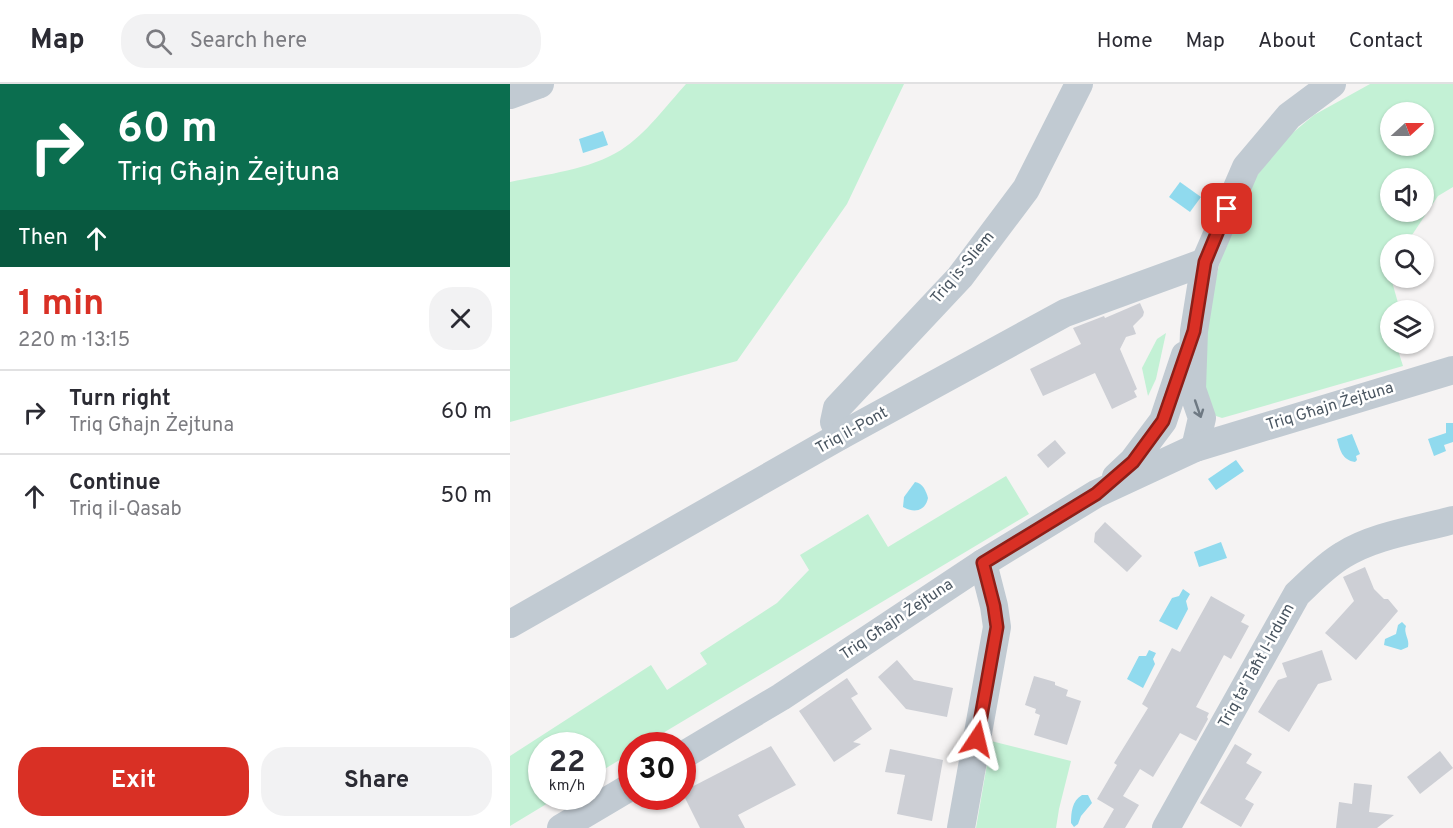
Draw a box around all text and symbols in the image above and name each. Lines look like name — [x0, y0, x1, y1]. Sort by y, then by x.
search box — [121, 14, 541, 68]
text: Map — [30, 23, 85, 59]
icon: search — [142, 25, 175, 58]
text: Search here — [190, 28, 307, 55]
text: Home — [1097, 28, 1153, 55]
text: Map — [1186, 28, 1225, 55]
text: About — [1258, 28, 1316, 55]
text: Contact — [1349, 28, 1423, 55]
north arrow — [1380, 102, 1434, 156]
map controls — [1380, 102, 1434, 354]
text: 60 m — [117, 104, 218, 157]
icon: right — [18, 108, 96, 186]
text: Triq Għajn Żejtuna — [117, 156, 340, 190]
button: sound — [1380, 168, 1434, 222]
pin — [1201, 183, 1252, 234]
icon: arrive — [1210, 192, 1243, 225]
icon: ahead — [80, 222, 113, 255]
text: Then — [18, 225, 68, 252]
street label: Triq is-Sliem — [927, 228, 999, 308]
button: search — [1380, 234, 1434, 288]
text: 1 min — [18, 282, 104, 328]
button: close — [429, 287, 492, 350]
button: layers — [1380, 300, 1434, 354]
text: 220 m · 13:15 — [18, 328, 130, 354]
street label: Triq Għajn Żejtuna — [1264, 377, 1396, 436]
text: Turn right — [69, 386, 171, 413]
icon: right — [18, 396, 51, 429]
text: 60 m — [441, 399, 492, 426]
one-way arrow — [1194, 399, 1205, 418]
street label: Triq il-Pont — [813, 403, 891, 459]
text: Triq Għajn Żejtuna — [69, 413, 234, 439]
text: Continue — [69, 470, 160, 497]
icon: ahead — [18, 480, 51, 513]
text: 50 m — [440, 483, 492, 510]
text: Triq il-Qasab — [69, 497, 182, 523]
street label: Triq Għajn Żejtuna — [836, 574, 957, 665]
street label: Triq ta' Taħt l-Irdum — [1214, 600, 1300, 732]
position arrow — [945, 707, 1009, 771]
speed limit sign: 30 — [618, 732, 696, 810]
text: 22 — [549, 745, 585, 782]
button: Exit — [18, 747, 249, 816]
button: Share — [261, 747, 492, 816]
text: km/h — [549, 777, 585, 796]

